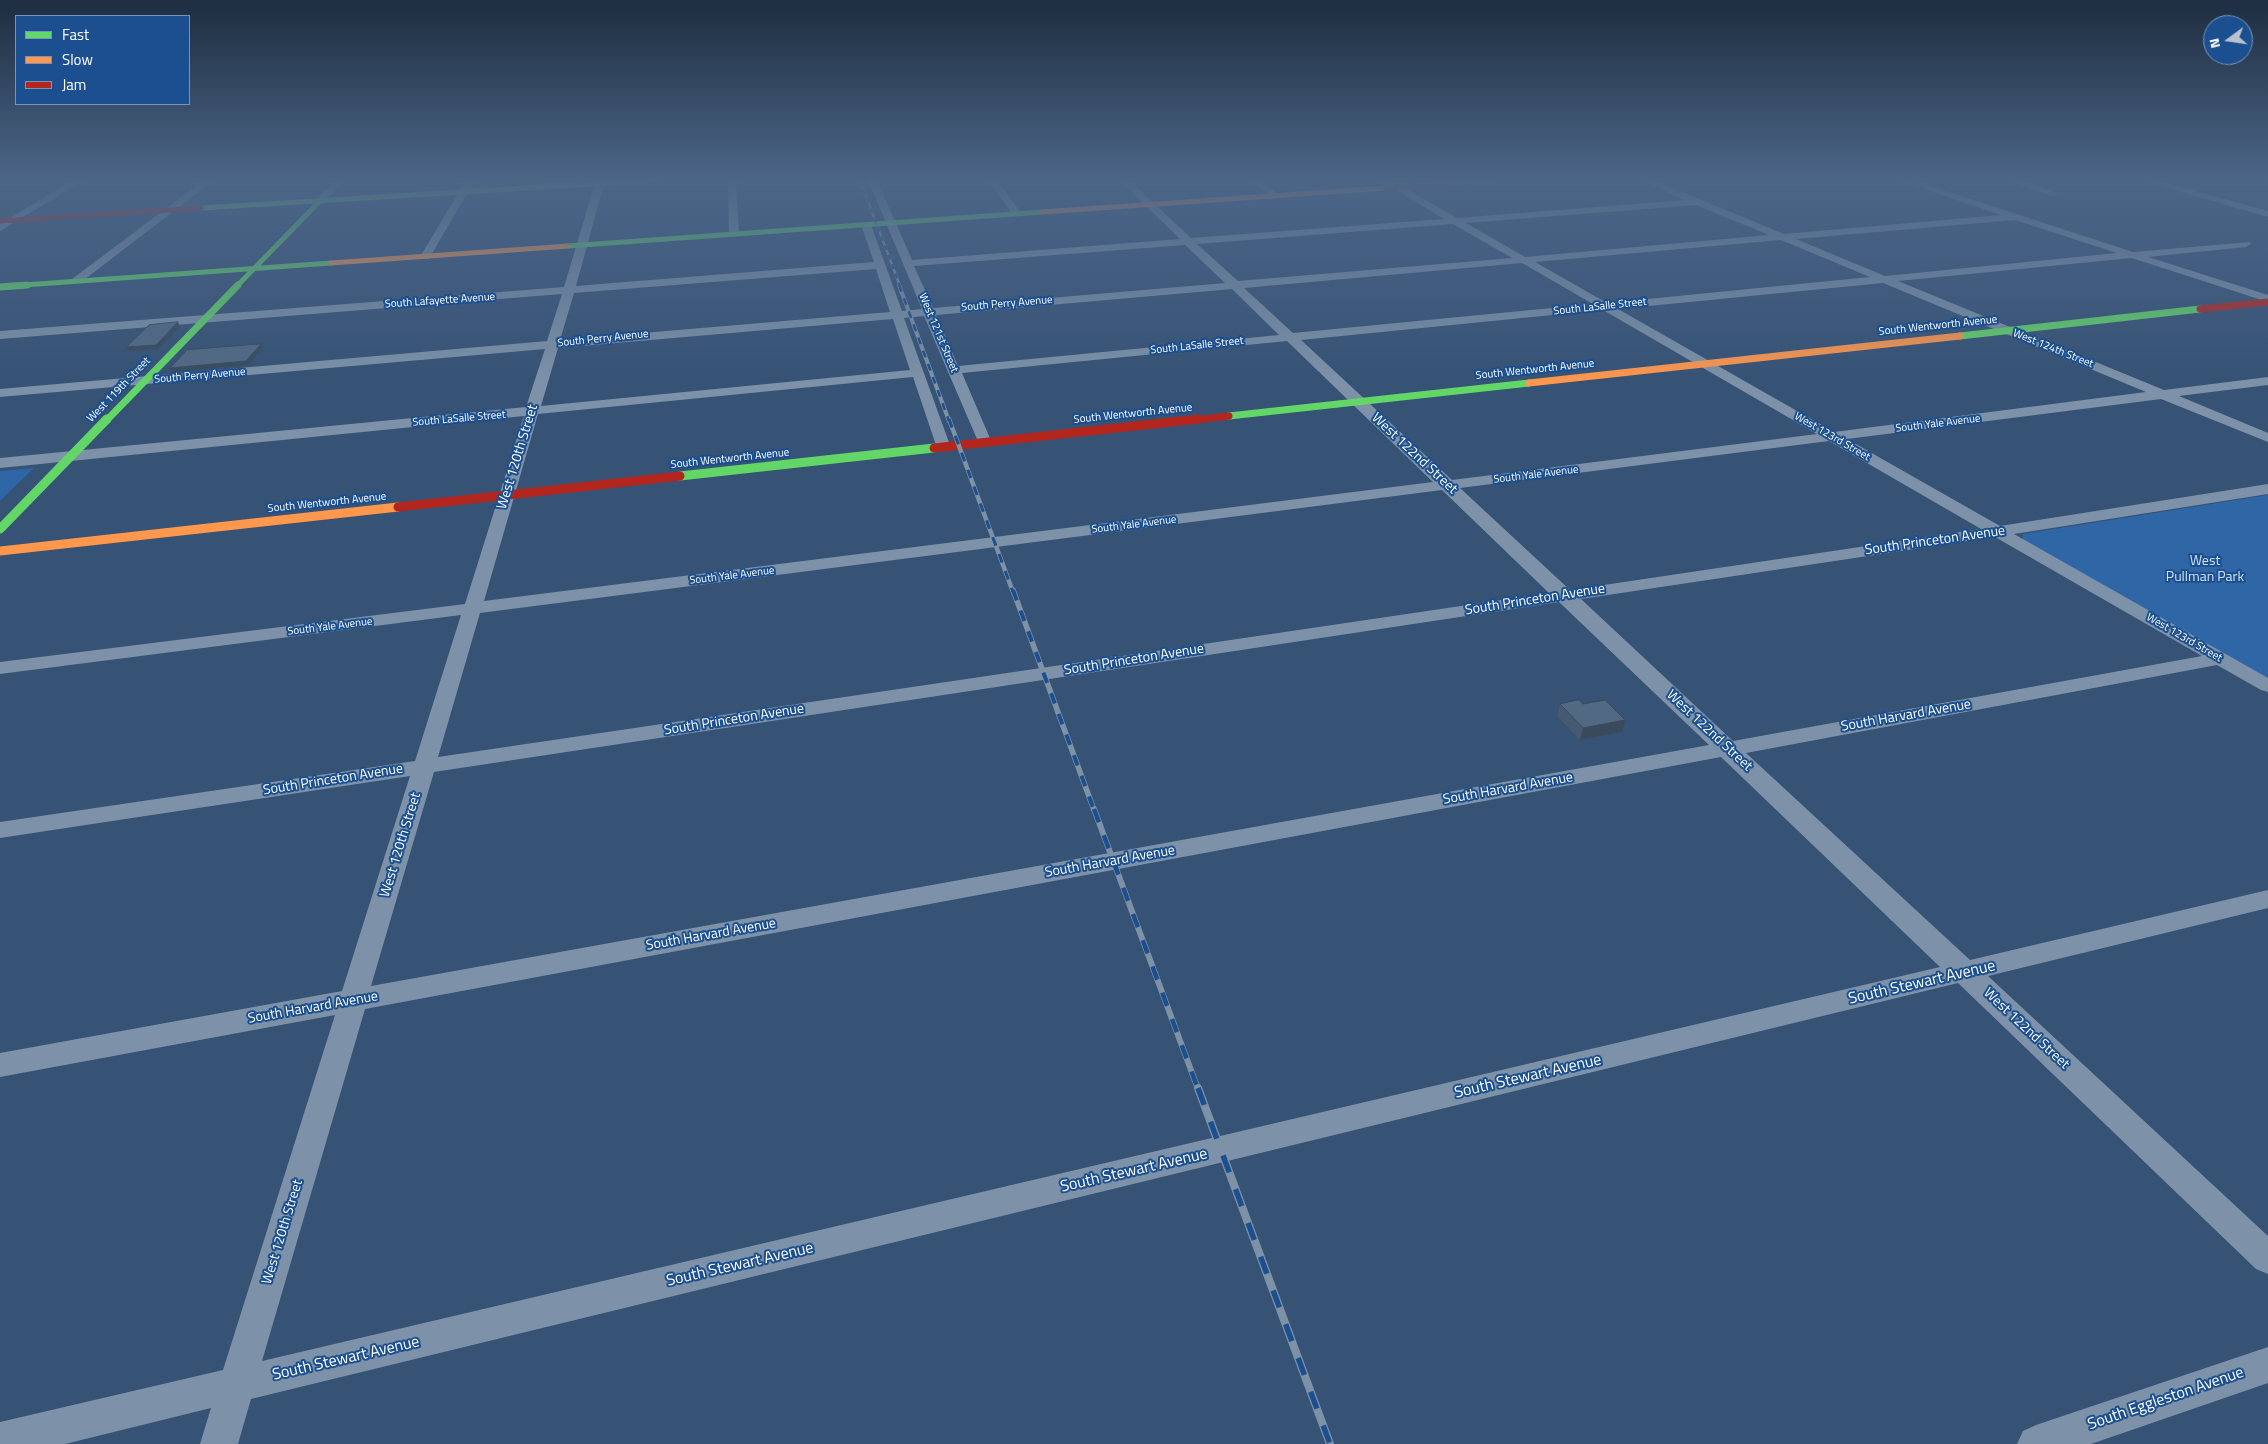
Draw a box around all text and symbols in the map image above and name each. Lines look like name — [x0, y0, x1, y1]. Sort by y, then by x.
legend — [15, 15, 190, 105]
north arrow — [2203, 15, 2253, 65]
text: Fast — [62, 23, 89, 46]
text: N — [2203, 36, 2225, 51]
text: Slow — [62, 48, 93, 71]
text: Jam — [62, 73, 86, 96]
street label: South Lafayette Avenue — [384, 291, 496, 311]
street label: West 121st Street — [915, 291, 961, 375]
street label: South Perry Avenue — [961, 293, 1053, 315]
street label: South LaSalle Street — [1553, 296, 1647, 318]
street label: South Wentworth Avenue — [1878, 313, 1998, 339]
street label: West 124th Street — [2011, 327, 2095, 371]
street label: South Perry Avenue — [557, 328, 649, 350]
street label: South LaSalle Street — [1150, 335, 1244, 357]
street label: West 119th Street — [85, 355, 153, 425]
street label: South Wentworth Avenue — [1475, 357, 1595, 383]
street label: South Perry Avenue — [154, 365, 246, 387]
street label: South Wentworth Avenue — [1073, 401, 1193, 427]
street label: West 120th Street — [494, 403, 542, 511]
street label: South LaSalle Street — [412, 408, 506, 430]
street label: West 122nd Street — [1368, 410, 1460, 498]
street label: West 123rd Street — [1792, 410, 1872, 464]
street label: South Yale Avenue — [1895, 412, 1981, 436]
street label: South Wentworth Avenue — [670, 446, 790, 472]
street label: South Yale Avenue — [1493, 463, 1579, 487]
street label: South Wentworth Avenue — [267, 490, 387, 516]
street label: South Yale Avenue — [1091, 513, 1177, 537]
street label: South Princeton Avenue — [1864, 523, 2006, 559]
park label: West Pullman Park — [2166, 554, 2244, 586]
street label: South Yale Avenue — [689, 564, 775, 588]
street label: South Princeton Avenue — [1464, 581, 1606, 619]
street label: West 123rd Street — [2144, 611, 2224, 665]
street label: South Yale Avenue — [287, 615, 373, 639]
street label: South Princeton Avenue — [1063, 641, 1205, 679]
street label: West 122nd Street — [1663, 687, 1755, 775]
street label: South Harvard Avenue — [1840, 696, 1972, 736]
street label: South Princeton Avenue — [663, 701, 805, 739]
street label: South Princeton Avenue — [262, 761, 404, 799]
street label: South Harvard Avenue — [1442, 769, 1574, 809]
street label: West 120th Street — [377, 791, 425, 899]
street label: South Harvard Avenue — [1044, 842, 1176, 882]
street label: South Harvard Avenue — [645, 915, 777, 955]
street label: South Stewart Avenue — [1847, 957, 1997, 1009]
street label: West 122nd Street — [1980, 985, 2072, 1073]
street label: South Harvard Avenue — [247, 988, 379, 1028]
street label: South Stewart Avenue — [1453, 1051, 1603, 1103]
street label: South Stewart Avenue — [1059, 1145, 1209, 1197]
street label: West 120th Street — [259, 1178, 307, 1286]
street label: South Stewart Avenue — [665, 1239, 815, 1291]
street label: South Stewart Avenue — [271, 1333, 421, 1385]
street label: South Eggleston Avenue — [2085, 1363, 2247, 1435]

